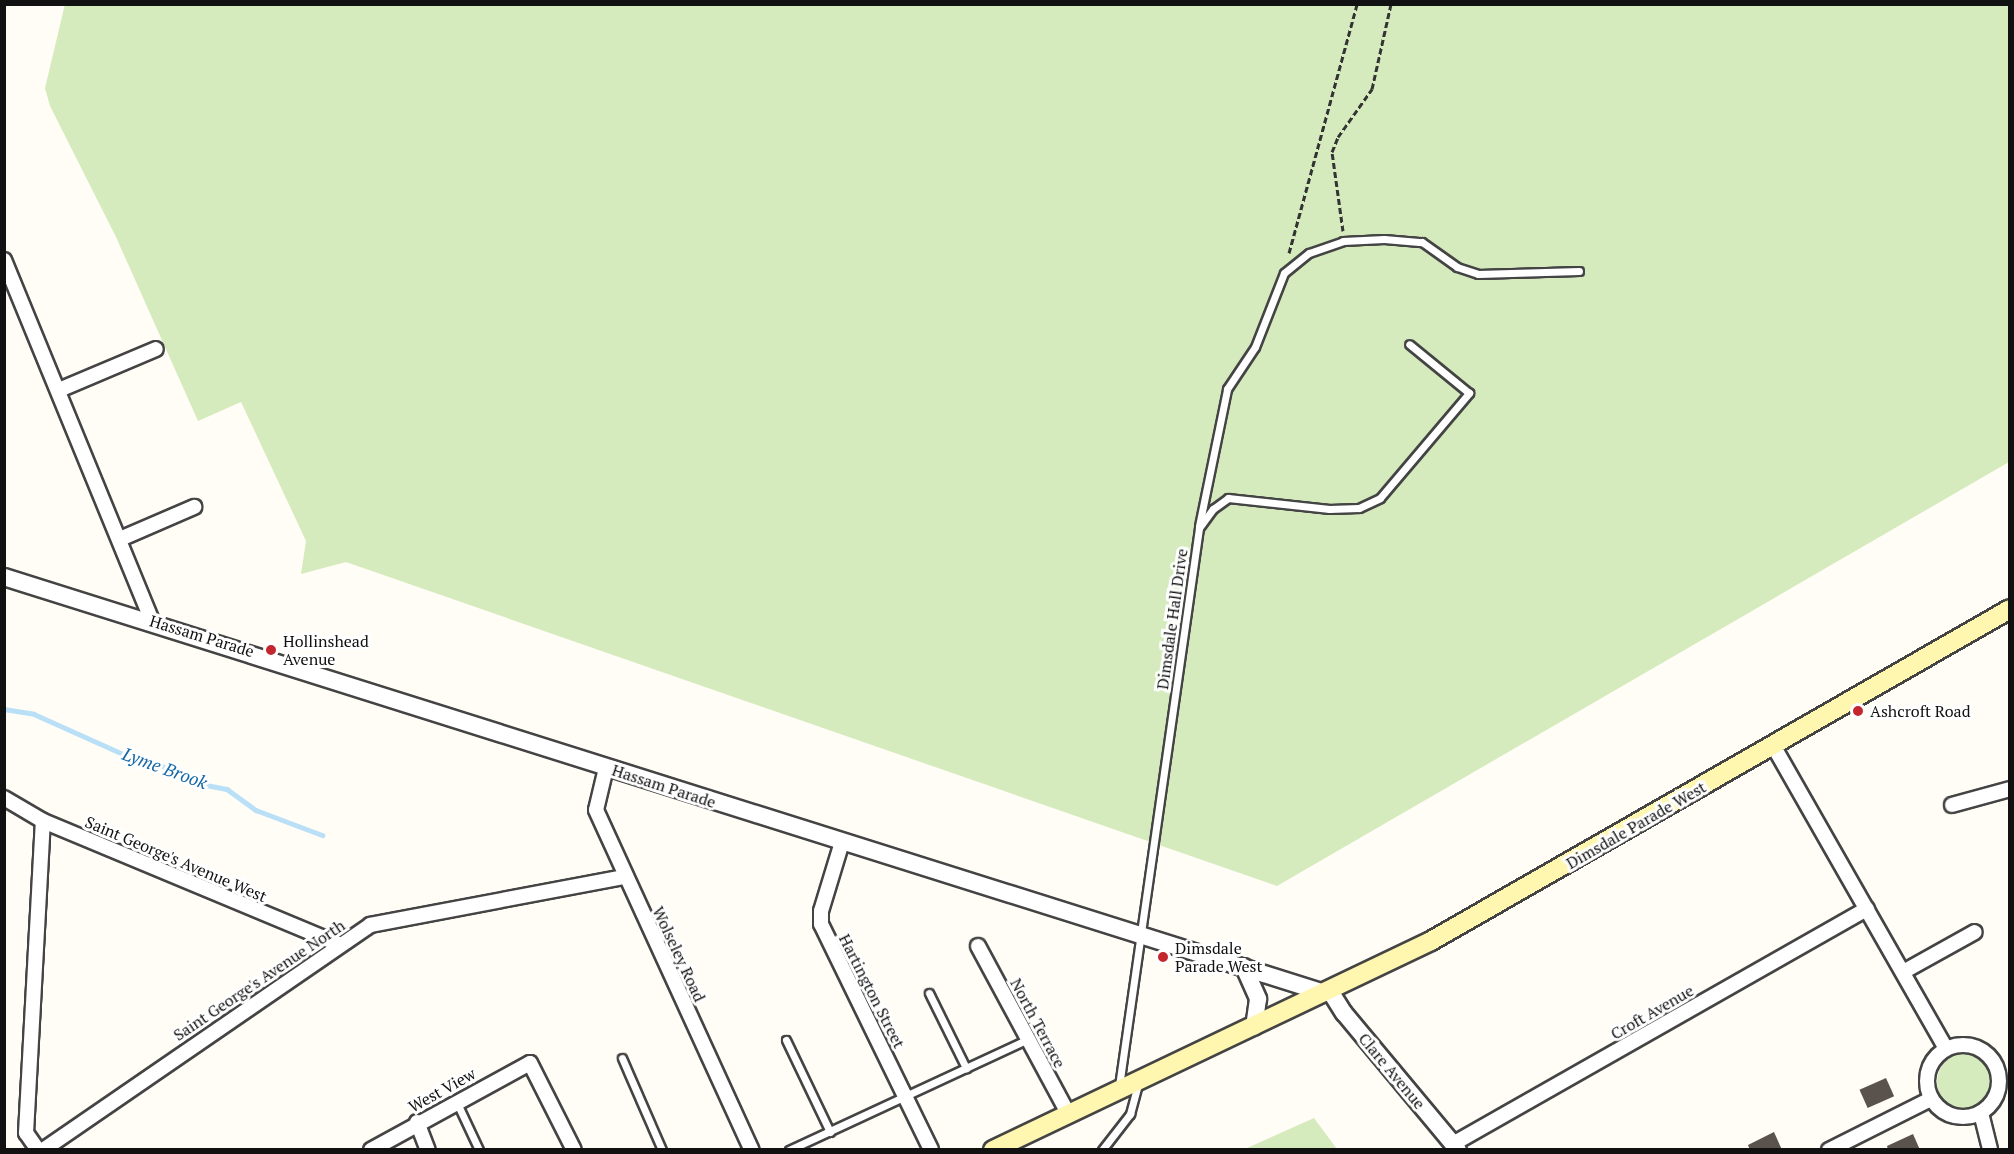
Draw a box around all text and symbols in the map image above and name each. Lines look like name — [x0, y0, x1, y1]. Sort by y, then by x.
street label: Dimsdale Hall Drive — [1153, 547, 1191, 691]
street label: Hassam Parade — [147, 611, 257, 661]
place label: Hollinshead Avenue — [283, 631, 369, 669]
marker: Hollinshead Avenue — [264, 643, 278, 657]
place label: Ashcroft Road — [1870, 701, 1971, 721]
marker: Ashcroft Road — [1851, 704, 1865, 718]
water label: Lyme Brook — [120, 743, 210, 793]
street label: Hassam Parade — [610, 760, 718, 812]
street label: Dimsdale Parade West — [1563, 777, 1709, 873]
street label: Saint George's Avenue West — [82, 812, 270, 906]
street label: Wolseley Road — [649, 903, 709, 1005]
street label: Saint George's Avenue North — [170, 915, 348, 1045]
street label: Hartington Street — [835, 931, 909, 1051]
place label: Dimsdale Parade West — [1175, 938, 1262, 976]
marker: Dimsdale Parade West — [1156, 950, 1170, 964]
street label: North Terrace — [1006, 975, 1070, 1071]
street label: Croft Avenue — [1607, 980, 1697, 1044]
street label: Clare Avenue — [1355, 1029, 1429, 1113]
street label: West View — [405, 1064, 479, 1116]

